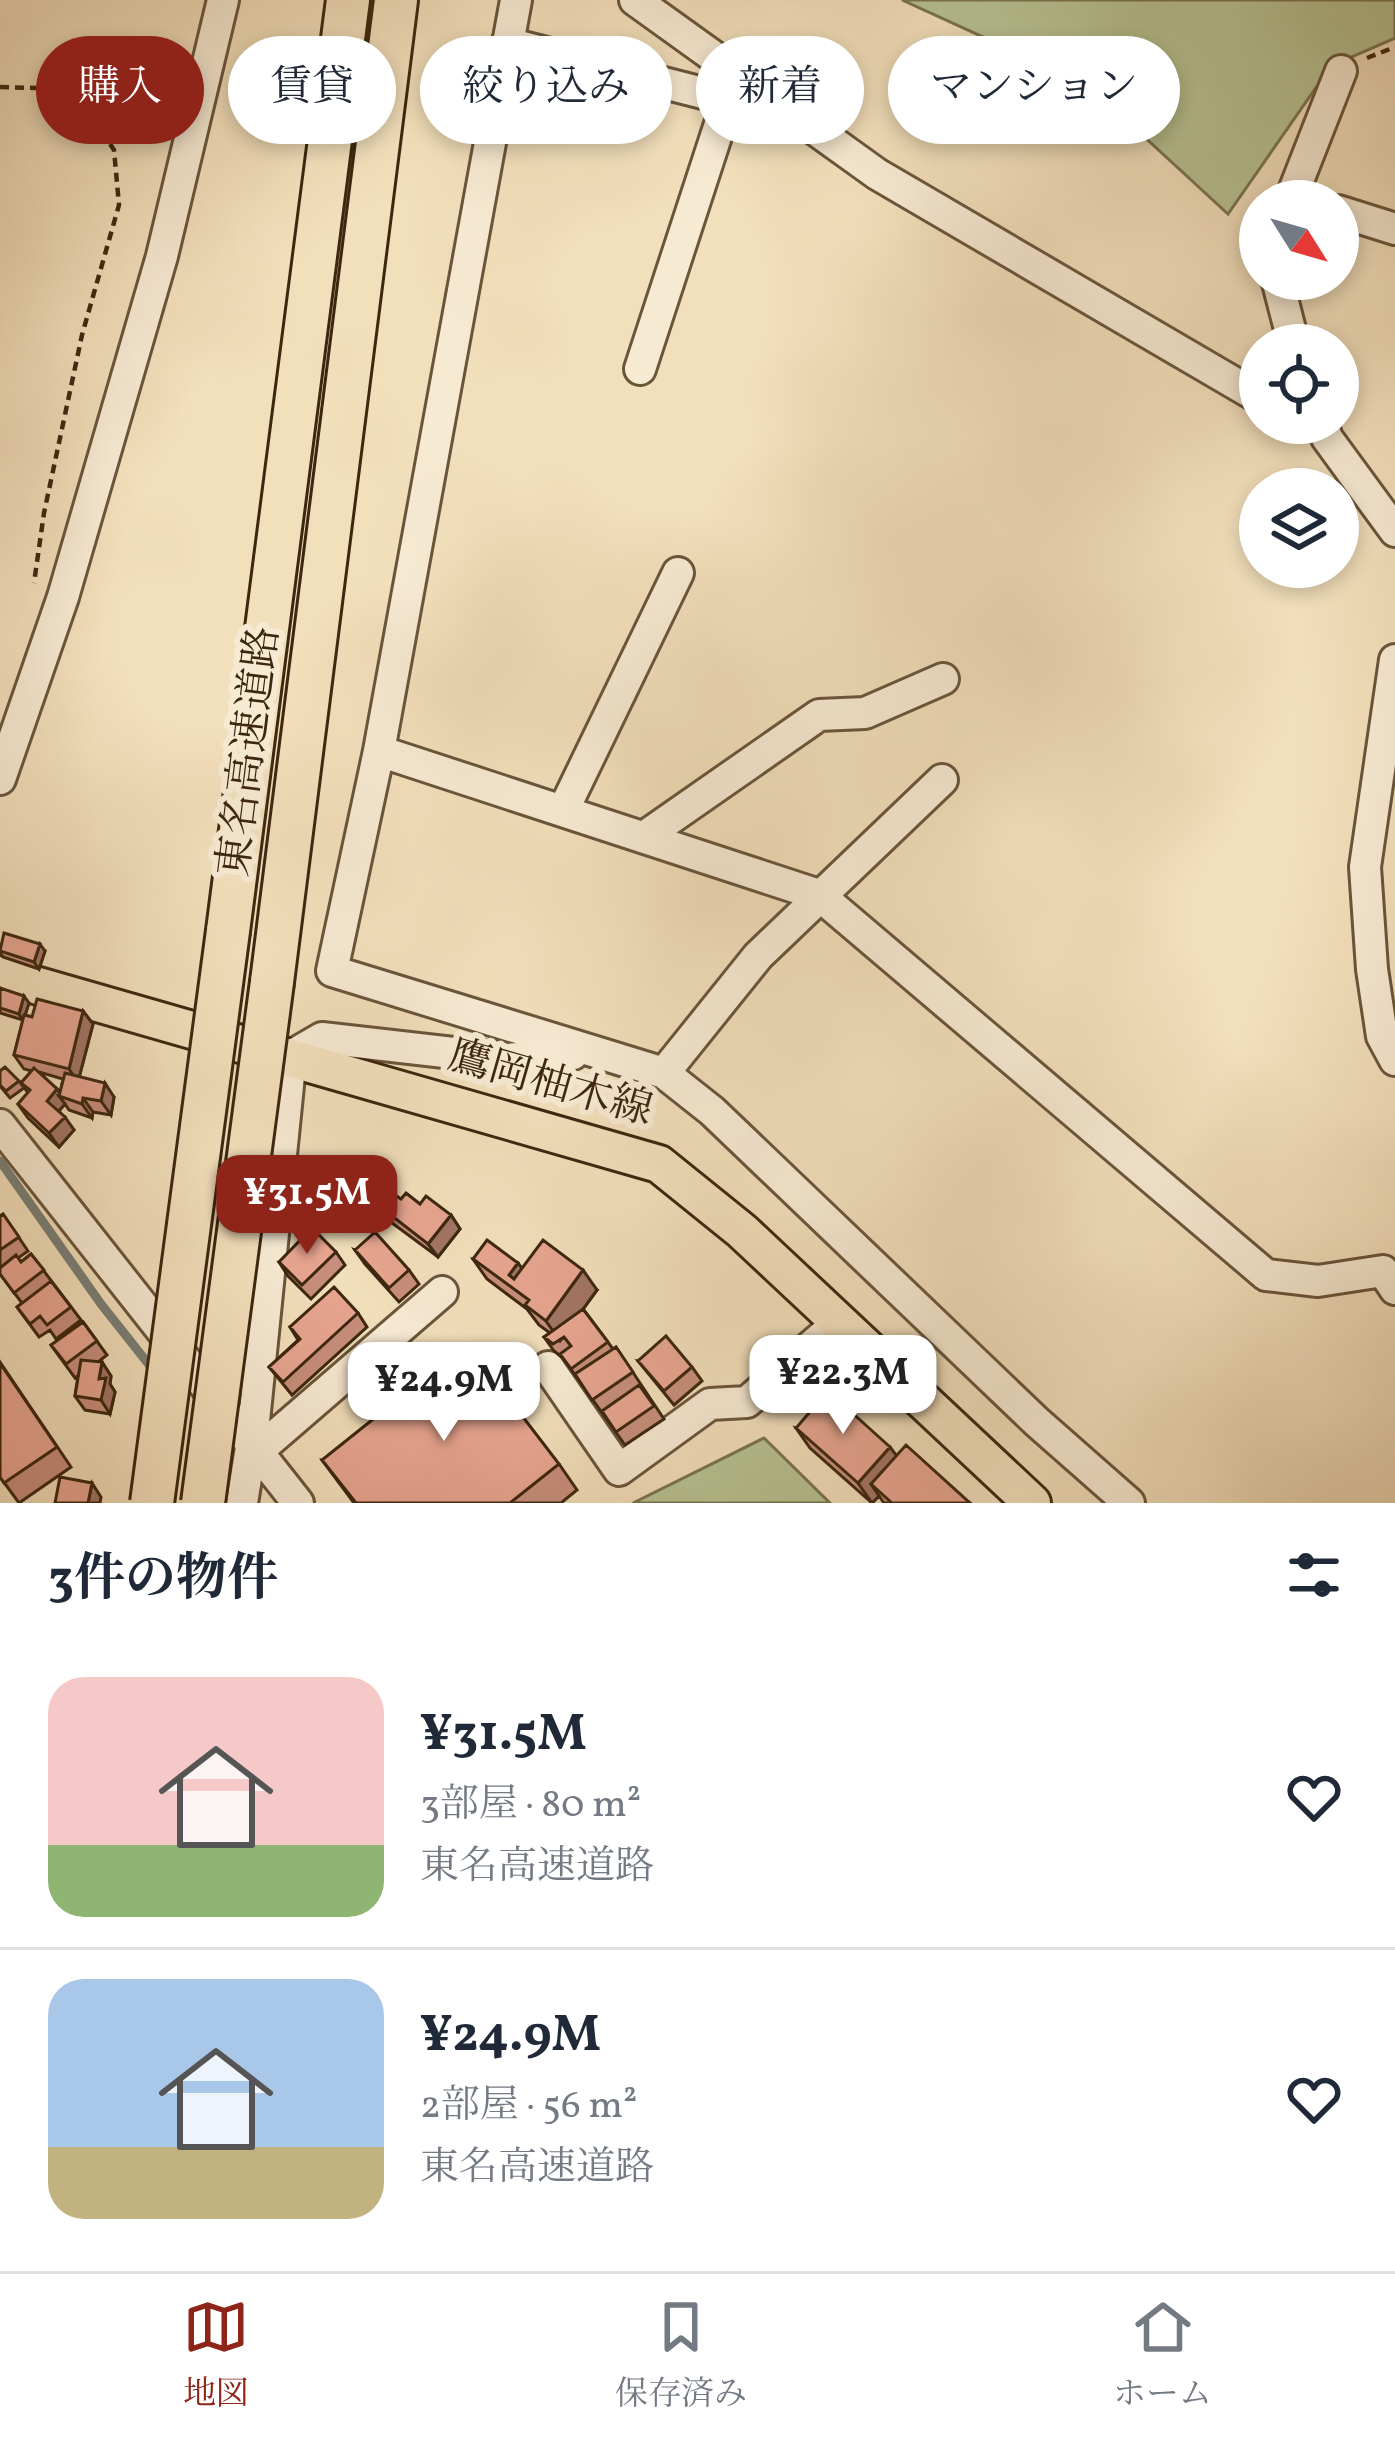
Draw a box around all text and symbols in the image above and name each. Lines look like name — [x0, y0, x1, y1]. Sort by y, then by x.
chip: 購入 — [36, 36, 204, 144]
chip: 賃貸 — [228, 36, 396, 144]
chip: 絞り込み — [420, 36, 672, 144]
chip: 新着 — [696, 36, 864, 144]
chip: マンション — [888, 36, 1180, 144]
north arrow — [1239, 180, 1359, 300]
map controls — [1239, 180, 1359, 588]
button: locate — [1239, 324, 1359, 444]
button: layers — [1239, 468, 1359, 588]
street label: 東名高速道路 — [206, 623, 296, 881]
street label: 鷹岡柚木線 — [441, 1028, 659, 1142]
pin: ¥31.5M — [209, 1155, 405, 1257]
text: ¥31.5M — [243, 1167, 371, 1221]
pin: ¥22.3M — [745, 1335, 941, 1437]
pin: ¥24.9M — [346, 1342, 542, 1444]
text: ¥22.3M — [776, 1347, 910, 1401]
text: ¥24.9M — [375, 1354, 513, 1408]
icon: filters — [1281, 1542, 1347, 1608]
text: 3件の物件 — [48, 1545, 278, 1616]
text: ¥31.5M — [420, 1700, 587, 1771]
icon: home — [144, 1725, 288, 1869]
icon: heart — [1281, 1764, 1347, 1830]
text: 3部屋 · 80 m² — [420, 1779, 641, 1833]
text: 東名高速道路 — [420, 1841, 654, 1895]
text: ¥24.9M — [420, 2001, 601, 2072]
icon: home — [144, 2027, 288, 2171]
icon: heart — [1281, 2066, 1347, 2132]
text: 2部屋 · 56 m² — [420, 2080, 637, 2134]
text: 東名高速道路 — [420, 2142, 654, 2196]
tab: 地図 — [183, 2294, 249, 2419]
tab: 保存済み — [615, 2294, 747, 2419]
tab: ホーム — [1113, 2294, 1212, 2419]

